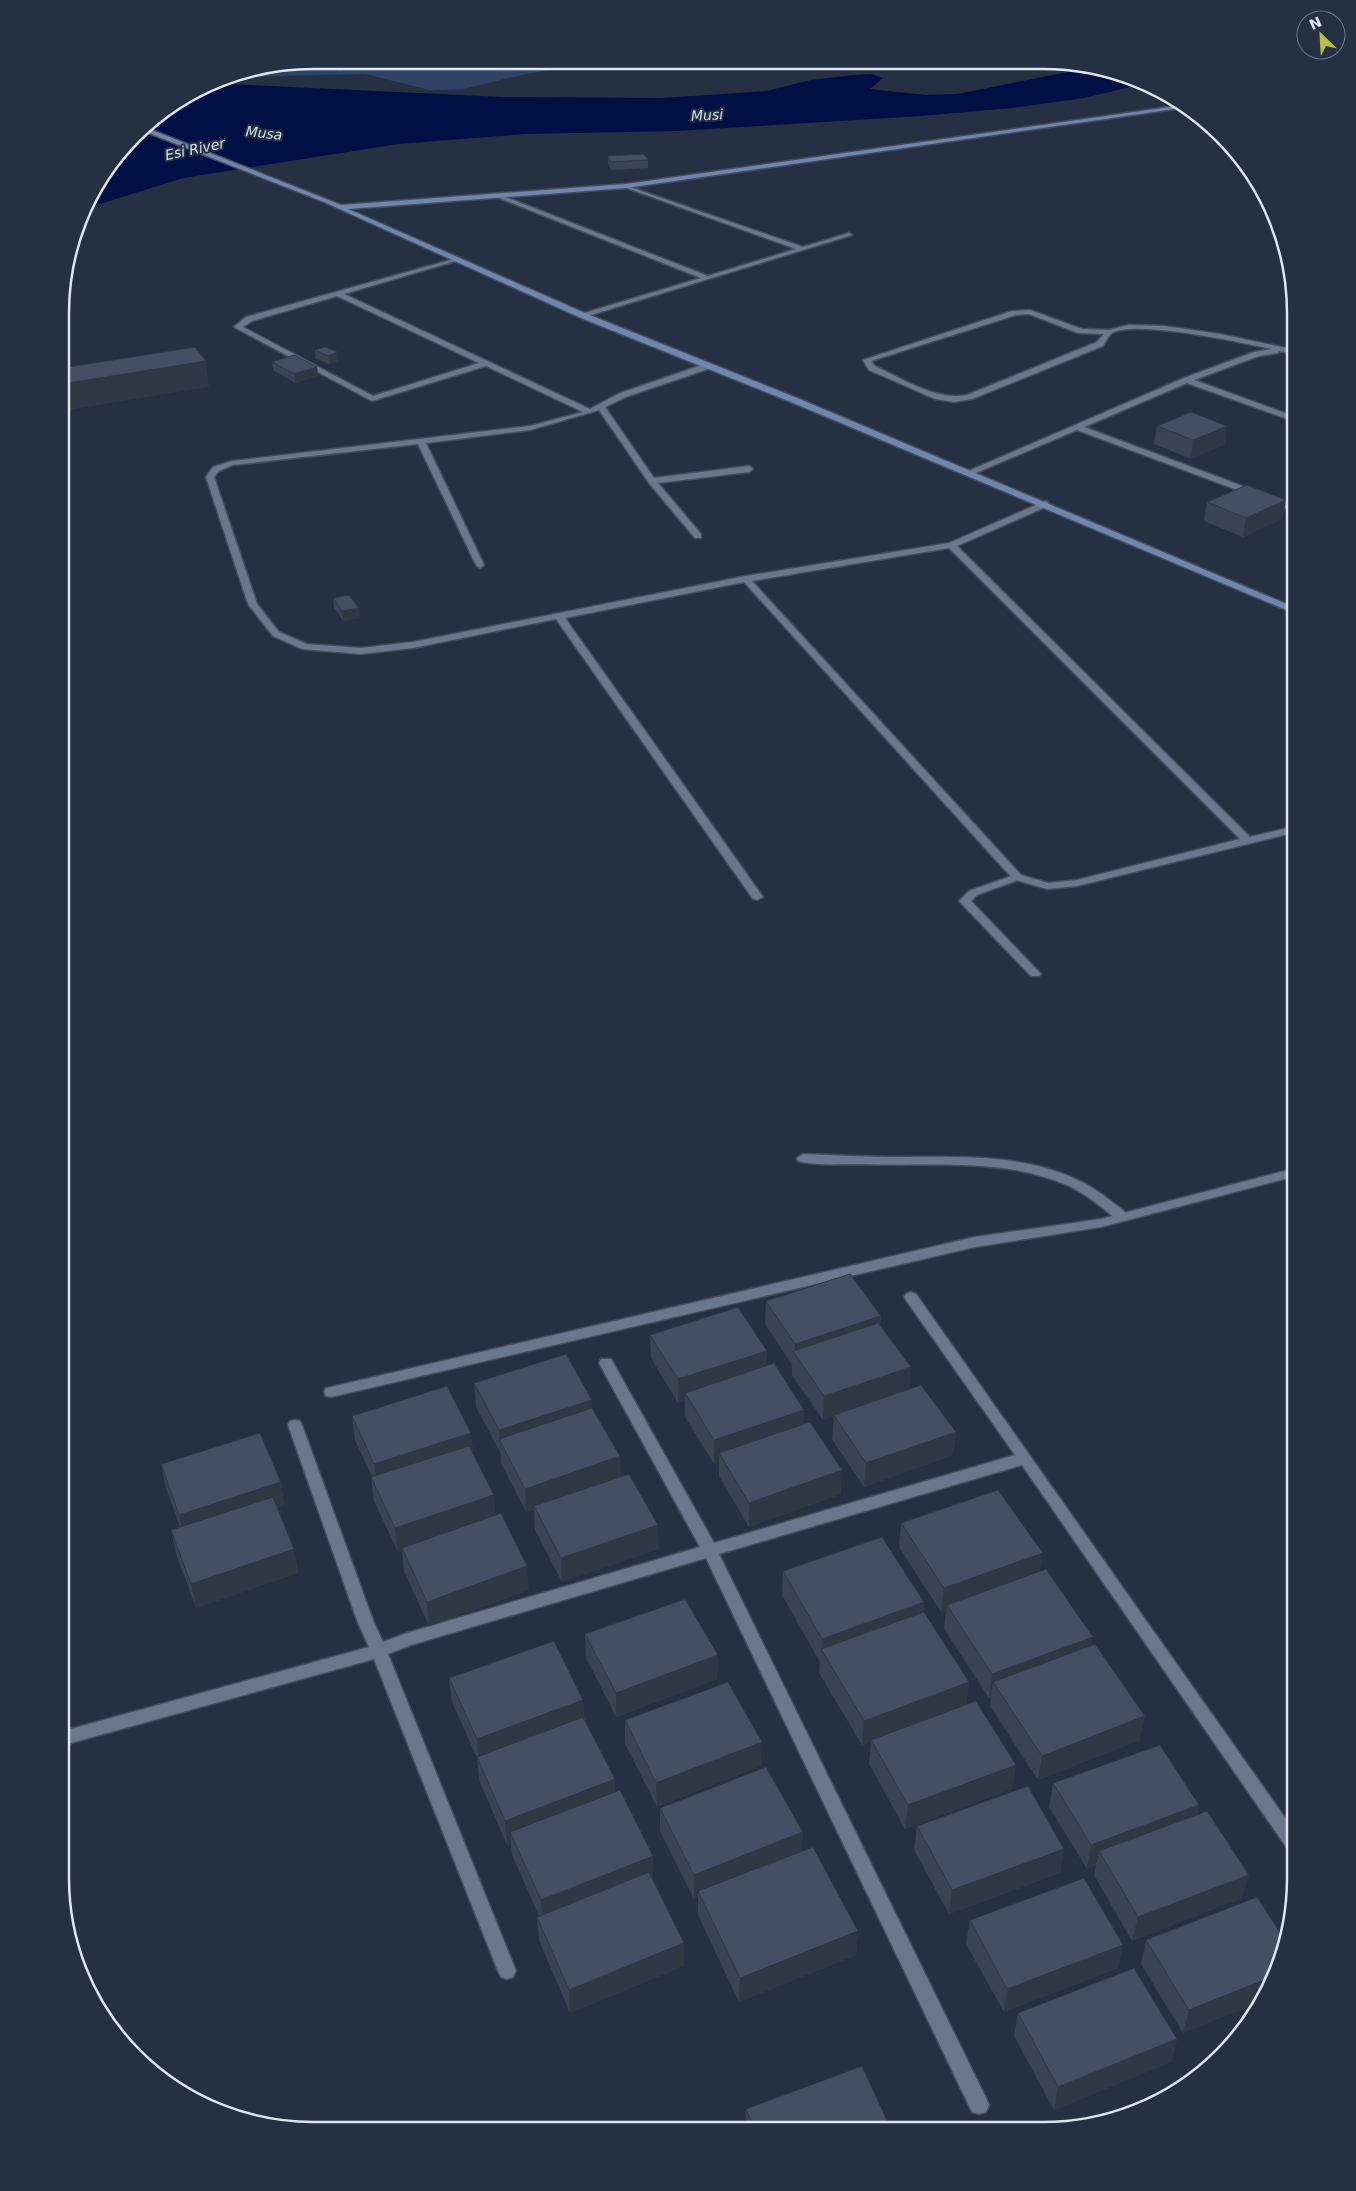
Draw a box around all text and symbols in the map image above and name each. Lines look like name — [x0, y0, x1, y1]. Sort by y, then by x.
north arrow — [1296, 10, 1346, 60]
text: N — [1307, 13, 1324, 33]
water label: Musi — [691, 106, 724, 124]
water label: Musa — [245, 123, 283, 143]
water label: Esi River — [164, 135, 228, 163]

